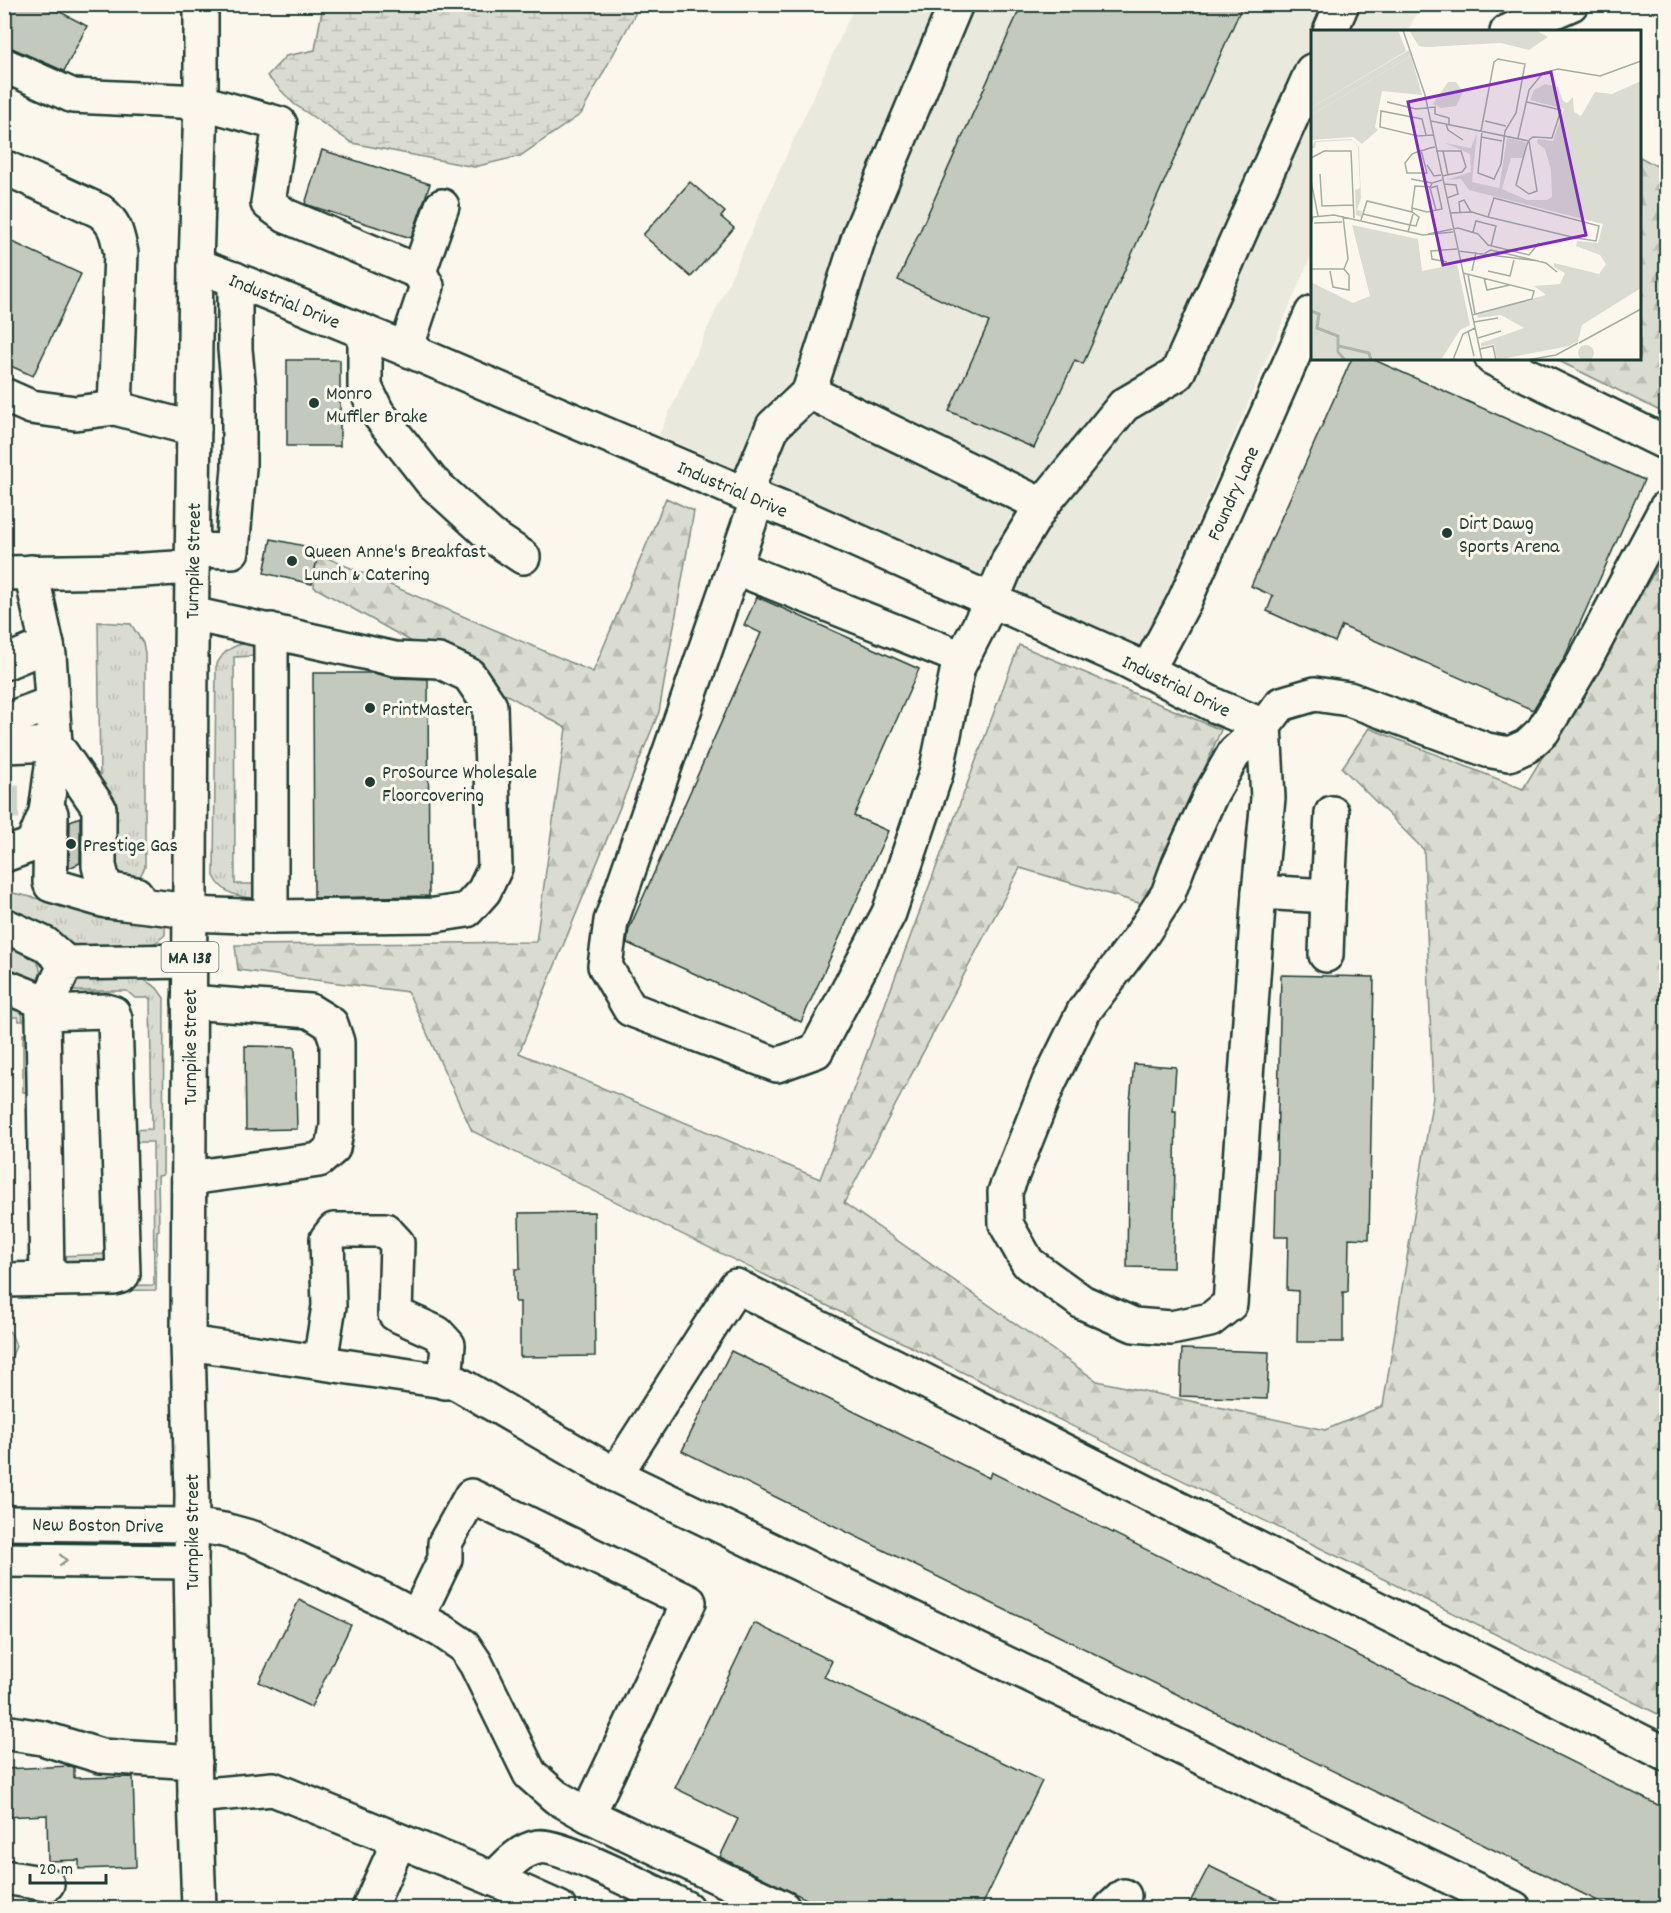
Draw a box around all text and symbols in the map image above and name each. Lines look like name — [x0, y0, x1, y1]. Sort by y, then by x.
inset map — [1311, 30, 1641, 360]
street label: Industrial Drive — [224, 268, 344, 338]
place label: Monro Muffler Brake — [326, 381, 428, 432]
marker: Monro Muffler Brake — [307, 396, 321, 410]
street label: Foundry Lane — [1201, 442, 1268, 546]
street label: Industrial Drive — [672, 455, 792, 527]
street label: Turnpike Street — [180, 503, 210, 619]
place label: Dirt Dawg Sports Arena — [1459, 511, 1560, 562]
marker: Dirt Dawg Sports Arena — [1440, 526, 1454, 540]
place label: Queen Anne's Breakfast Lunch & Catering — [304, 539, 486, 590]
marker: Queen Anne's Breakfast Lunch & Catering — [285, 554, 299, 568]
street label: Industrial Drive — [1117, 649, 1235, 726]
place label: PrintMaster — [382, 697, 472, 725]
marker: PrintMaster — [363, 701, 377, 715]
place label: ProSource Wholesale Floorcovering — [382, 760, 537, 811]
marker: ProSource Wholesale Floorcovering — [363, 775, 377, 789]
place label: Prestige Gas — [83, 833, 178, 861]
marker: Prestige Gas — [64, 837, 78, 851]
road number: MA 138 — [162, 942, 219, 972]
street label: Turnpike Street — [178, 989, 206, 1105]
street label: Turnpike Street — [180, 1474, 208, 1590]
street label: New Boston Drive — [32, 1512, 164, 1542]
one-way arrow — [58, 1554, 67, 1566]
scale bar — [30, 1847, 106, 1885]
text: 20 m — [39, 1858, 73, 1883]

